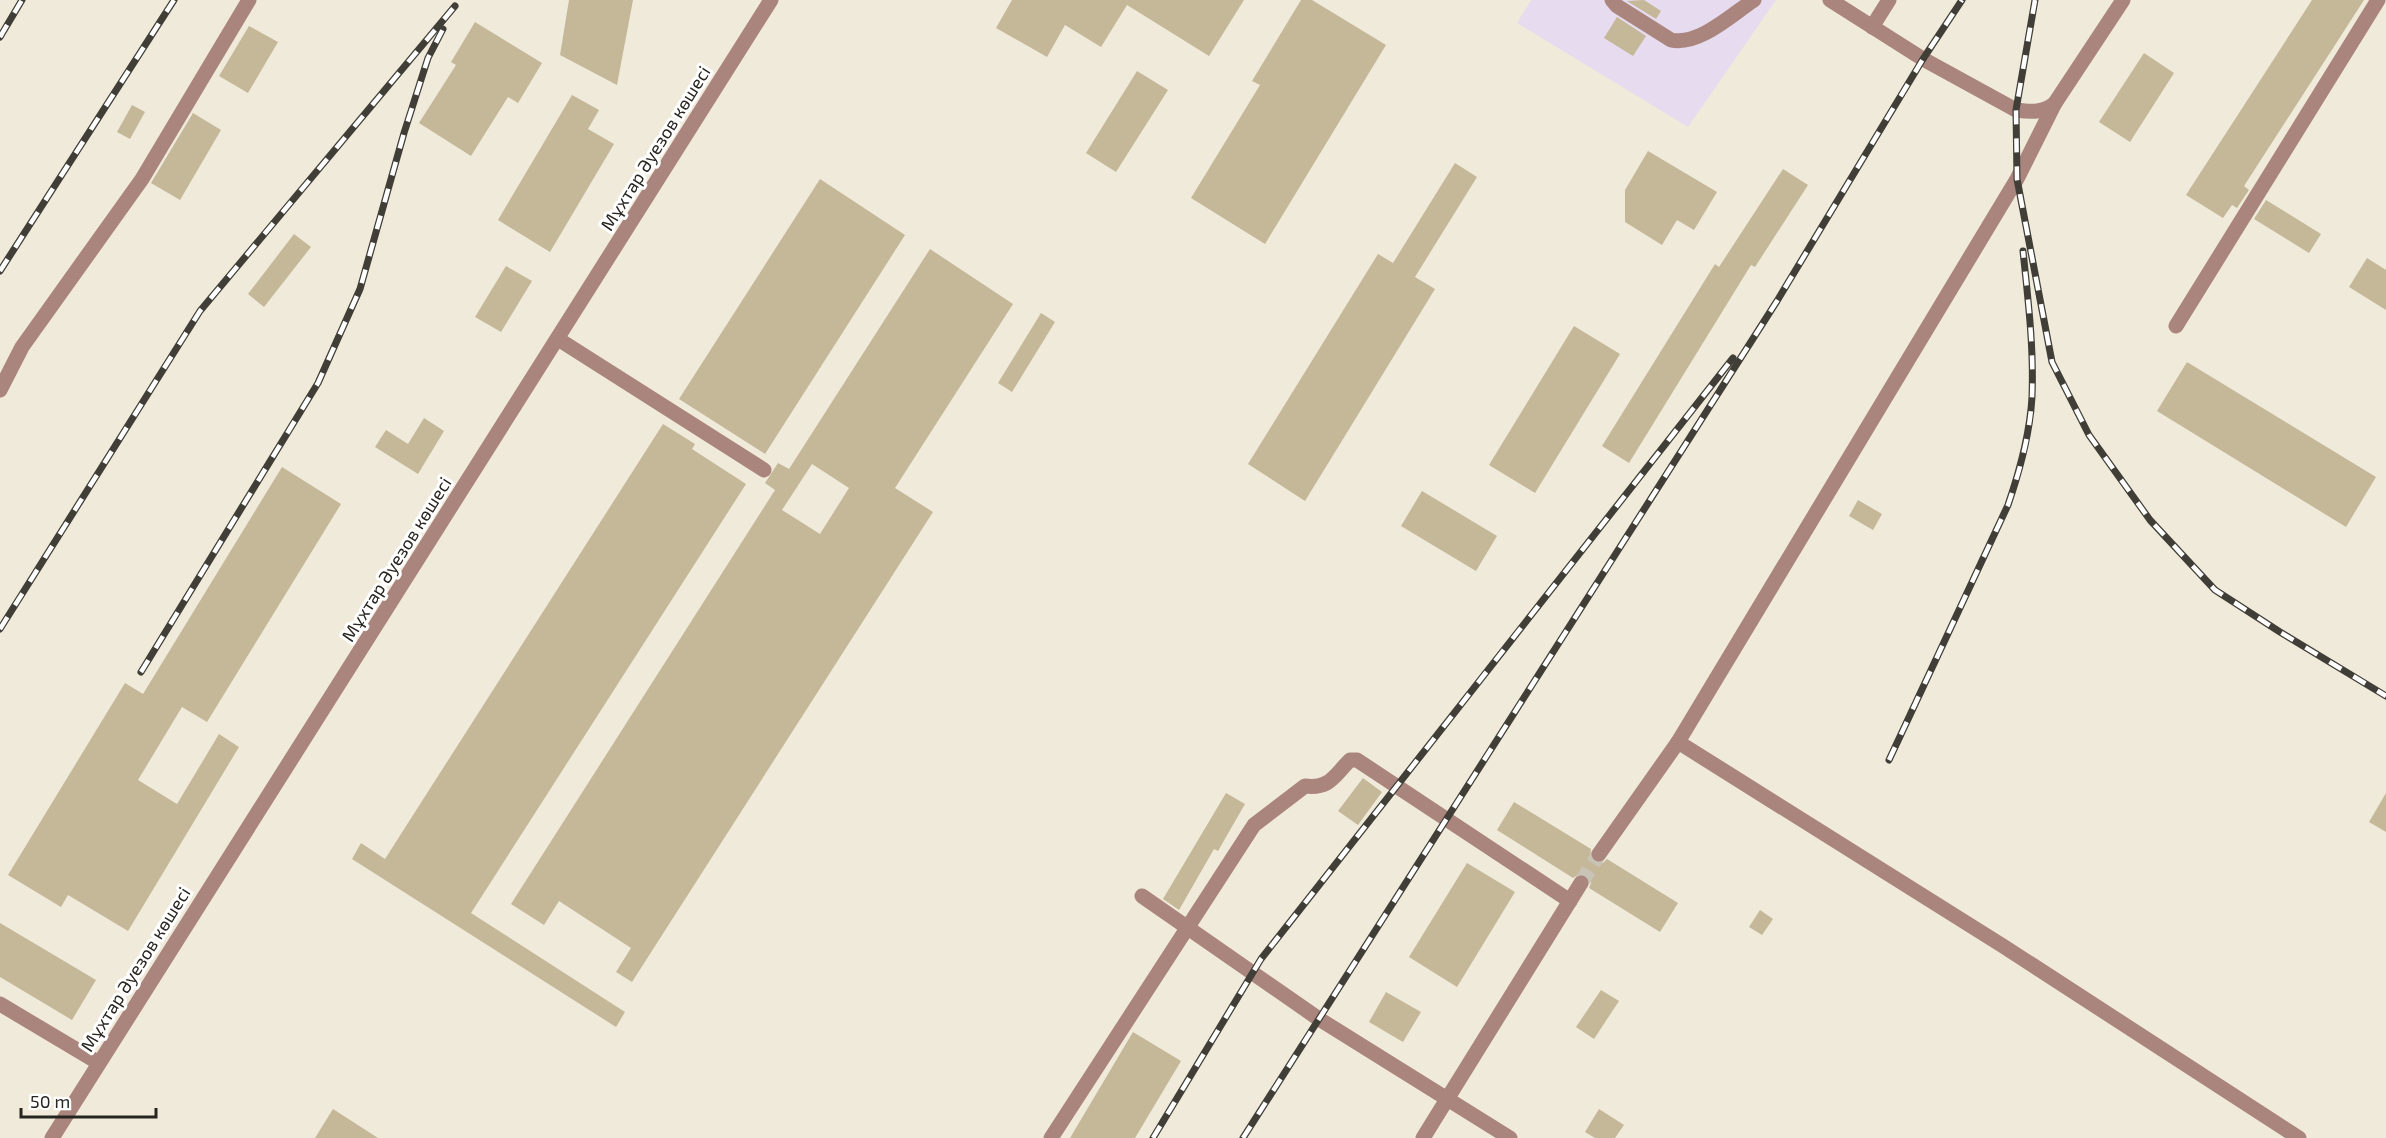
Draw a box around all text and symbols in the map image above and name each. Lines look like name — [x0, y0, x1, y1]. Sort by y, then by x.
street label: Мұхтар Әуезов көшесі — [595, 62, 715, 234]
street label: Мұхтар Әуезов көшесі — [336, 473, 456, 645]
street label: Мұхтар Әуезов көшесі — [75, 883, 195, 1055]
scale bar — [21, 1081, 156, 1119]
text: 50 m — [30, 1090, 70, 1112]

